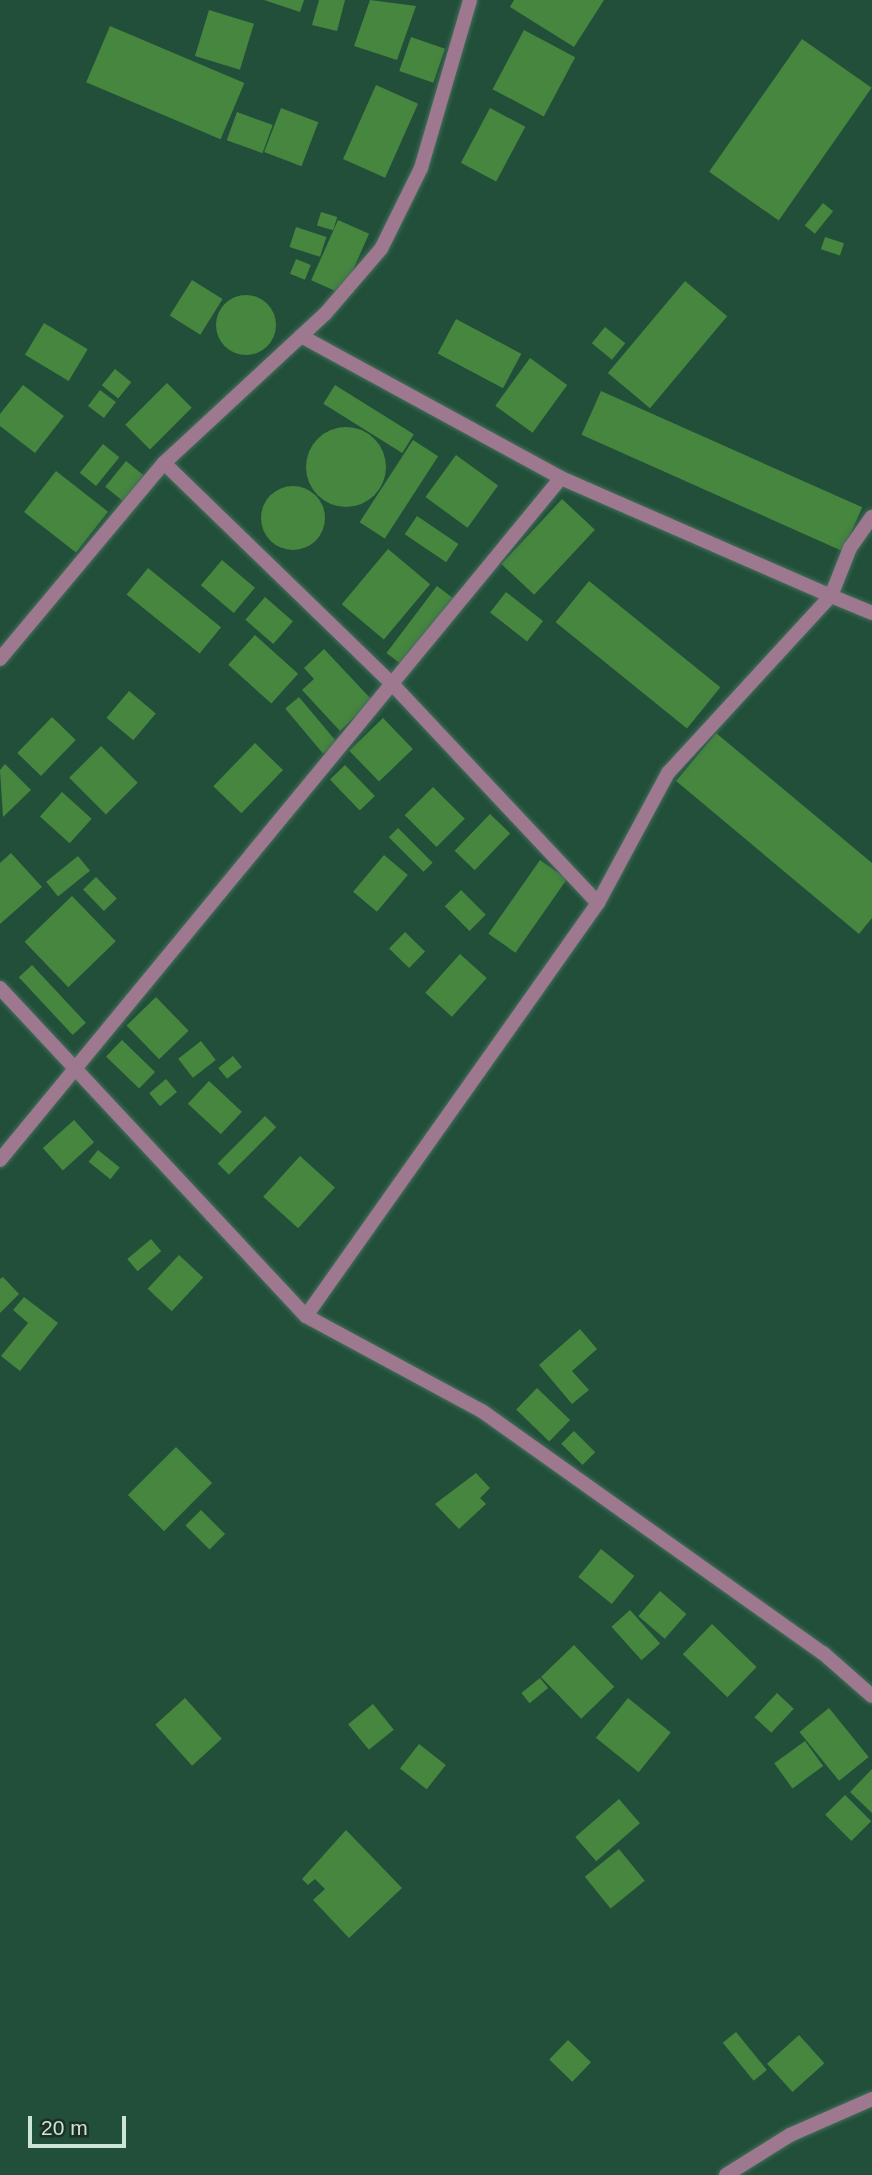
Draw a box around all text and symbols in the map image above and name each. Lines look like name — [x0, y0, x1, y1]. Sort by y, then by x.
scale bar — [32, 2102, 130, 2146]
text: 20 m — [41, 2116, 88, 2139]

